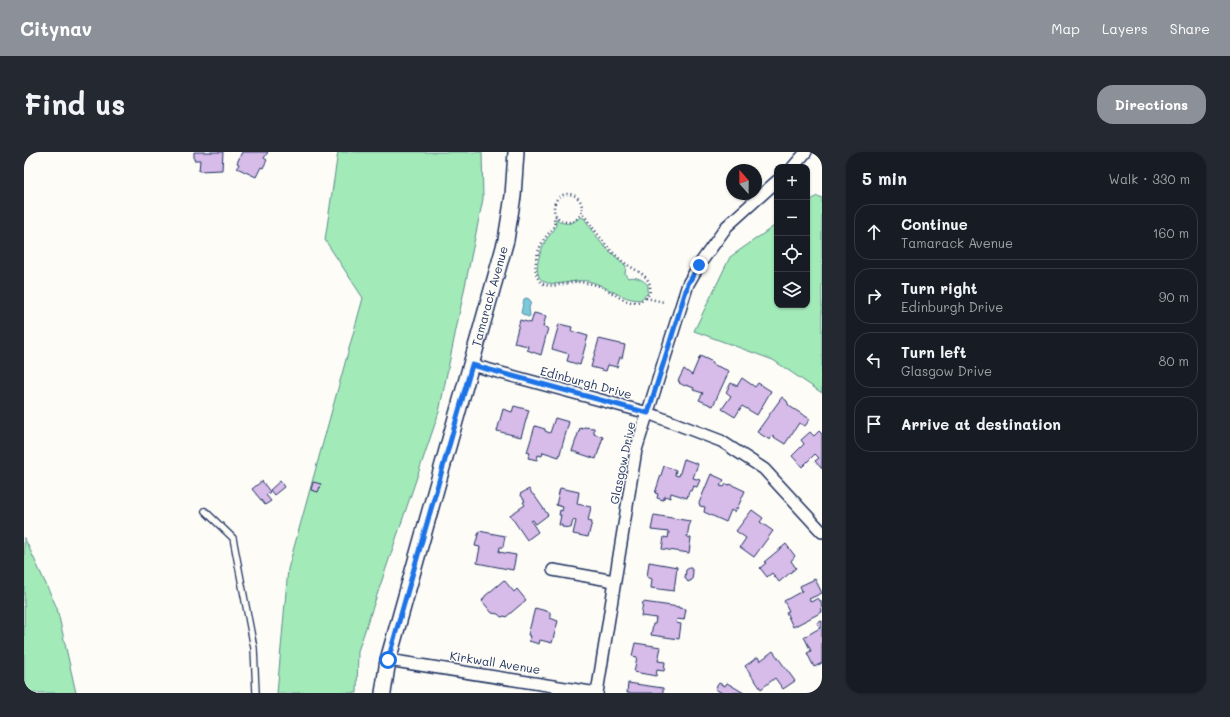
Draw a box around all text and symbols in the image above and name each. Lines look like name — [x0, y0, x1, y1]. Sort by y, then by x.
text: Citynav — [20, 16, 92, 41]
text: Map — [1051, 19, 1080, 38]
text: Layers — [1102, 19, 1148, 38]
text: Share — [1170, 19, 1210, 38]
button: Directions — [1097, 85, 1206, 124]
text: Find us — [24, 86, 125, 122]
north arrow — [726, 164, 762, 200]
map controls — [774, 164, 810, 308]
button: + — [774, 164, 810, 200]
text: 5 min — [862, 167, 907, 189]
text: Walk · 330 m — [1109, 170, 1190, 187]
button: − — [774, 200, 810, 236]
text: Continue — [901, 214, 968, 234]
icon: ahead — [863, 221, 885, 243]
text: 160 m — [1153, 224, 1189, 241]
text: Tamarack Avenue — [901, 234, 1013, 251]
button: locate — [774, 236, 810, 272]
street label: Tamarack Avenue — [467, 244, 511, 348]
route end — [690, 256, 708, 274]
button: layers — [774, 272, 810, 308]
text: Turn right — [901, 278, 978, 298]
icon: right — [863, 285, 885, 307]
text: 90 m — [1159, 288, 1189, 305]
text: Edinburgh Drive — [901, 298, 1003, 315]
text: Turn left — [901, 342, 966, 362]
icon: left — [863, 349, 885, 371]
text: 80 m — [1159, 352, 1189, 369]
street label: Edinburgh Drive — [539, 362, 634, 402]
text: Glasgow Drive — [901, 362, 992, 379]
icon: arrive — [863, 413, 885, 435]
text: Arrive at destination — [901, 414, 1061, 434]
street label: Glasgow Drive — [605, 420, 639, 506]
street label: Kirkwall Avenue — [449, 647, 542, 677]
route start — [379, 651, 397, 669]

